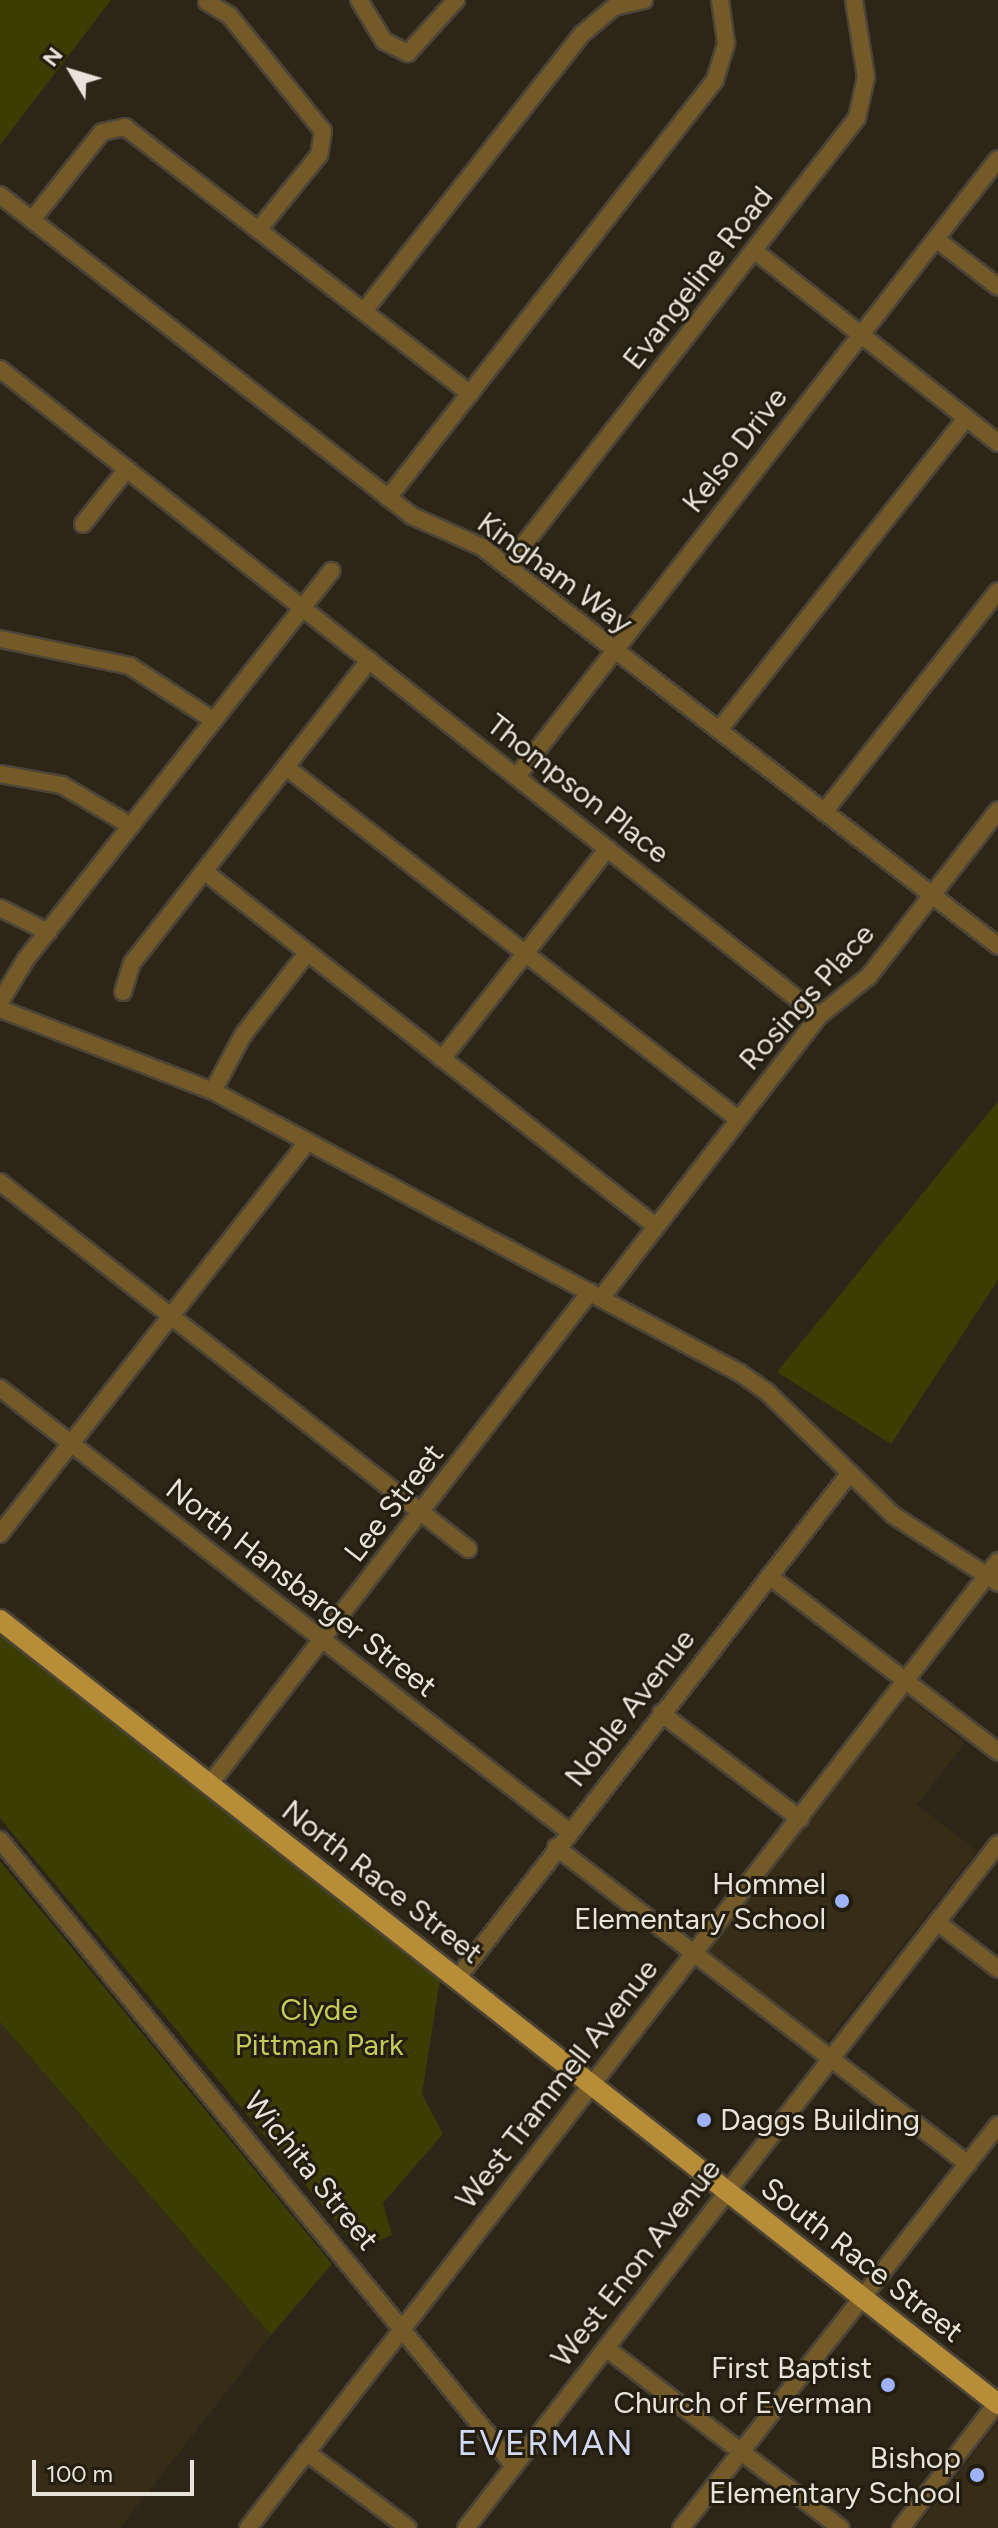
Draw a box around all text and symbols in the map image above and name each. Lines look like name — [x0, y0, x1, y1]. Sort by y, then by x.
north arrow — [32, 32, 112, 112]
text: N — [37, 42, 69, 72]
street label: Evangeline Road — [615, 179, 781, 377]
street label: Kelso Drive — [675, 380, 795, 520]
street label: Kingham Way — [470, 505, 640, 641]
street label: Thompson Place — [480, 707, 676, 871]
street label: Rosings Place — [732, 916, 882, 1078]
street label: Lee Street — [337, 1437, 451, 1569]
street label: North Hansbarger Street — [159, 1471, 443, 1705]
street label: Noble Avenue — [557, 1622, 703, 1794]
street label: North Race Street — [275, 1793, 489, 1971]
place label: Hommel Elementary School — [574, 1866, 826, 1936]
marker: Hommel Elementary School — [833, 1892, 851, 1910]
street label: West Trammell Avenue — [448, 1952, 666, 2216]
park label: Clyde Pittman Park — [234, 1992, 404, 2062]
street label: Wichita Street — [236, 2084, 386, 2258]
place label: Daggs Building — [720, 2102, 920, 2138]
marker: Daggs Building — [695, 2111, 713, 2129]
street label: West Enon Avenue — [544, 2152, 728, 2374]
street label: South Race Street — [754, 2170, 970, 2350]
place label: First Baptist Church of Everman — [613, 2350, 872, 2420]
marker: First Baptist Church of Everman — [879, 2376, 897, 2394]
district label: EVERMAN — [457, 2424, 635, 2464]
place label: Bishop Elementary School — [709, 2440, 961, 2510]
scale bar — [36, 2444, 198, 2494]
text: 100 m — [46, 2459, 113, 2488]
marker: Bishop Elementary School — [968, 2466, 986, 2484]

